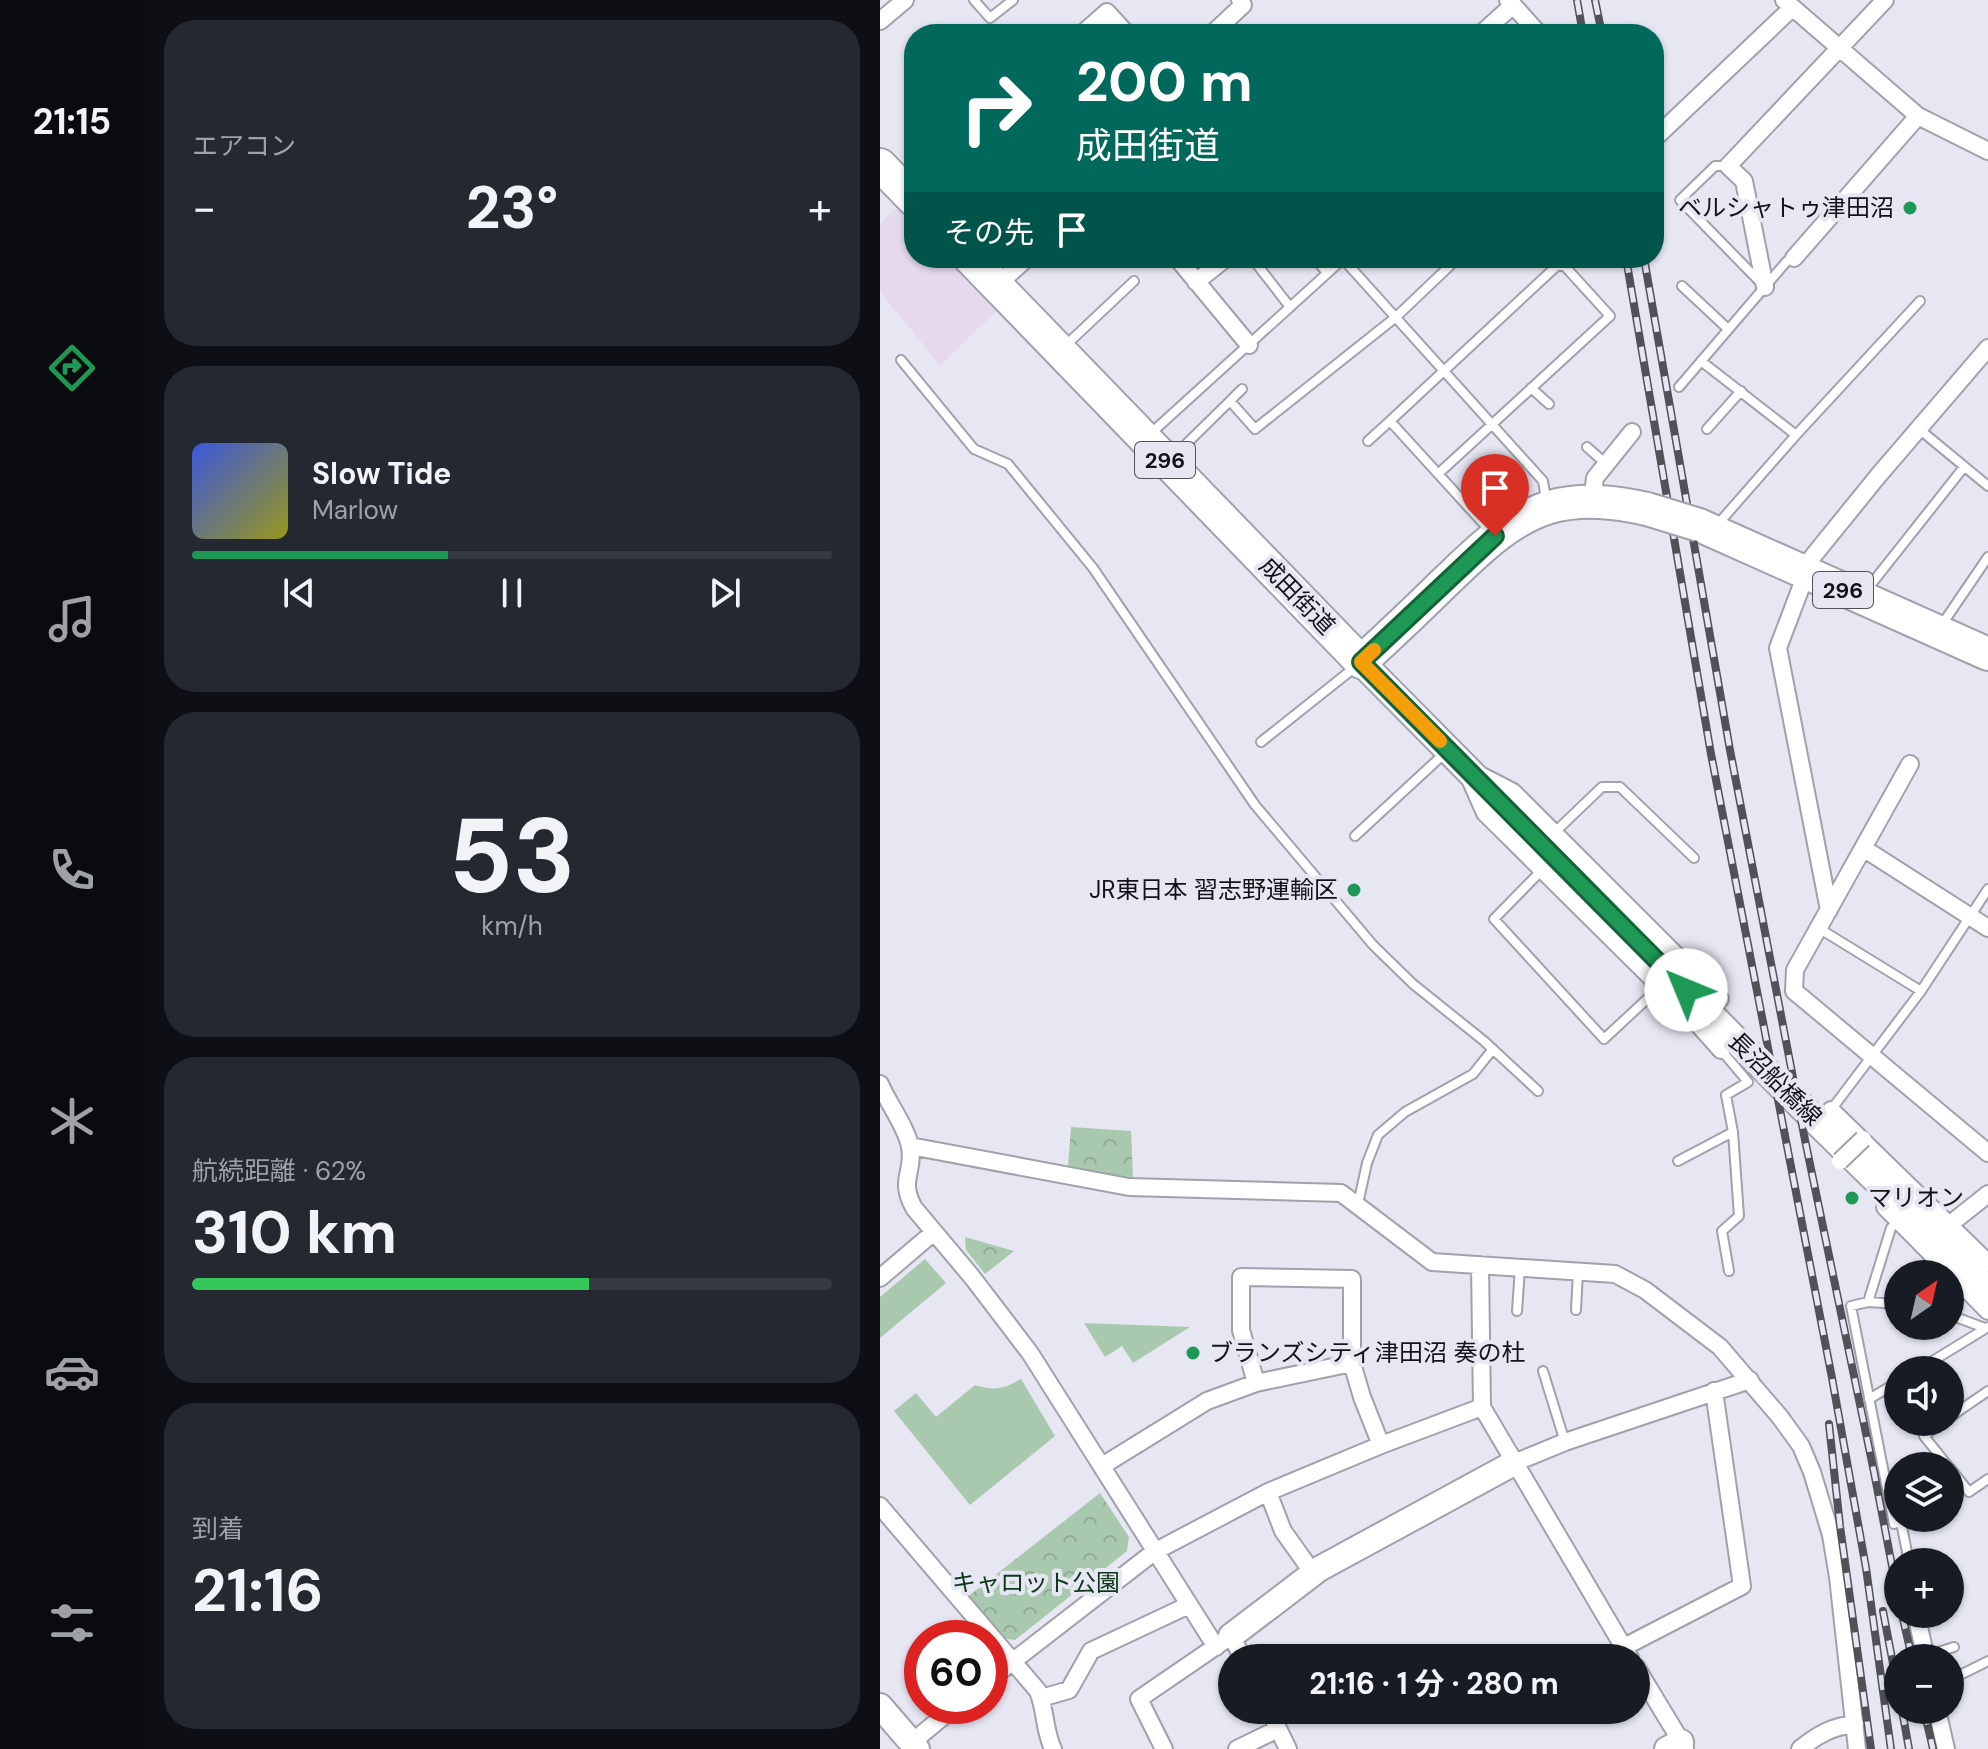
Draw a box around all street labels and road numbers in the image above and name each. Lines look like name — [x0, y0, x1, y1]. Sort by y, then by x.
road number: 296 — [1135, 442, 1195, 478]
street label: 成田街道 — [1253, 550, 1342, 641]
road number: 296 — [1813, 572, 1873, 608]
street label: 長沼船橋線 — [1722, 1025, 1829, 1132]

